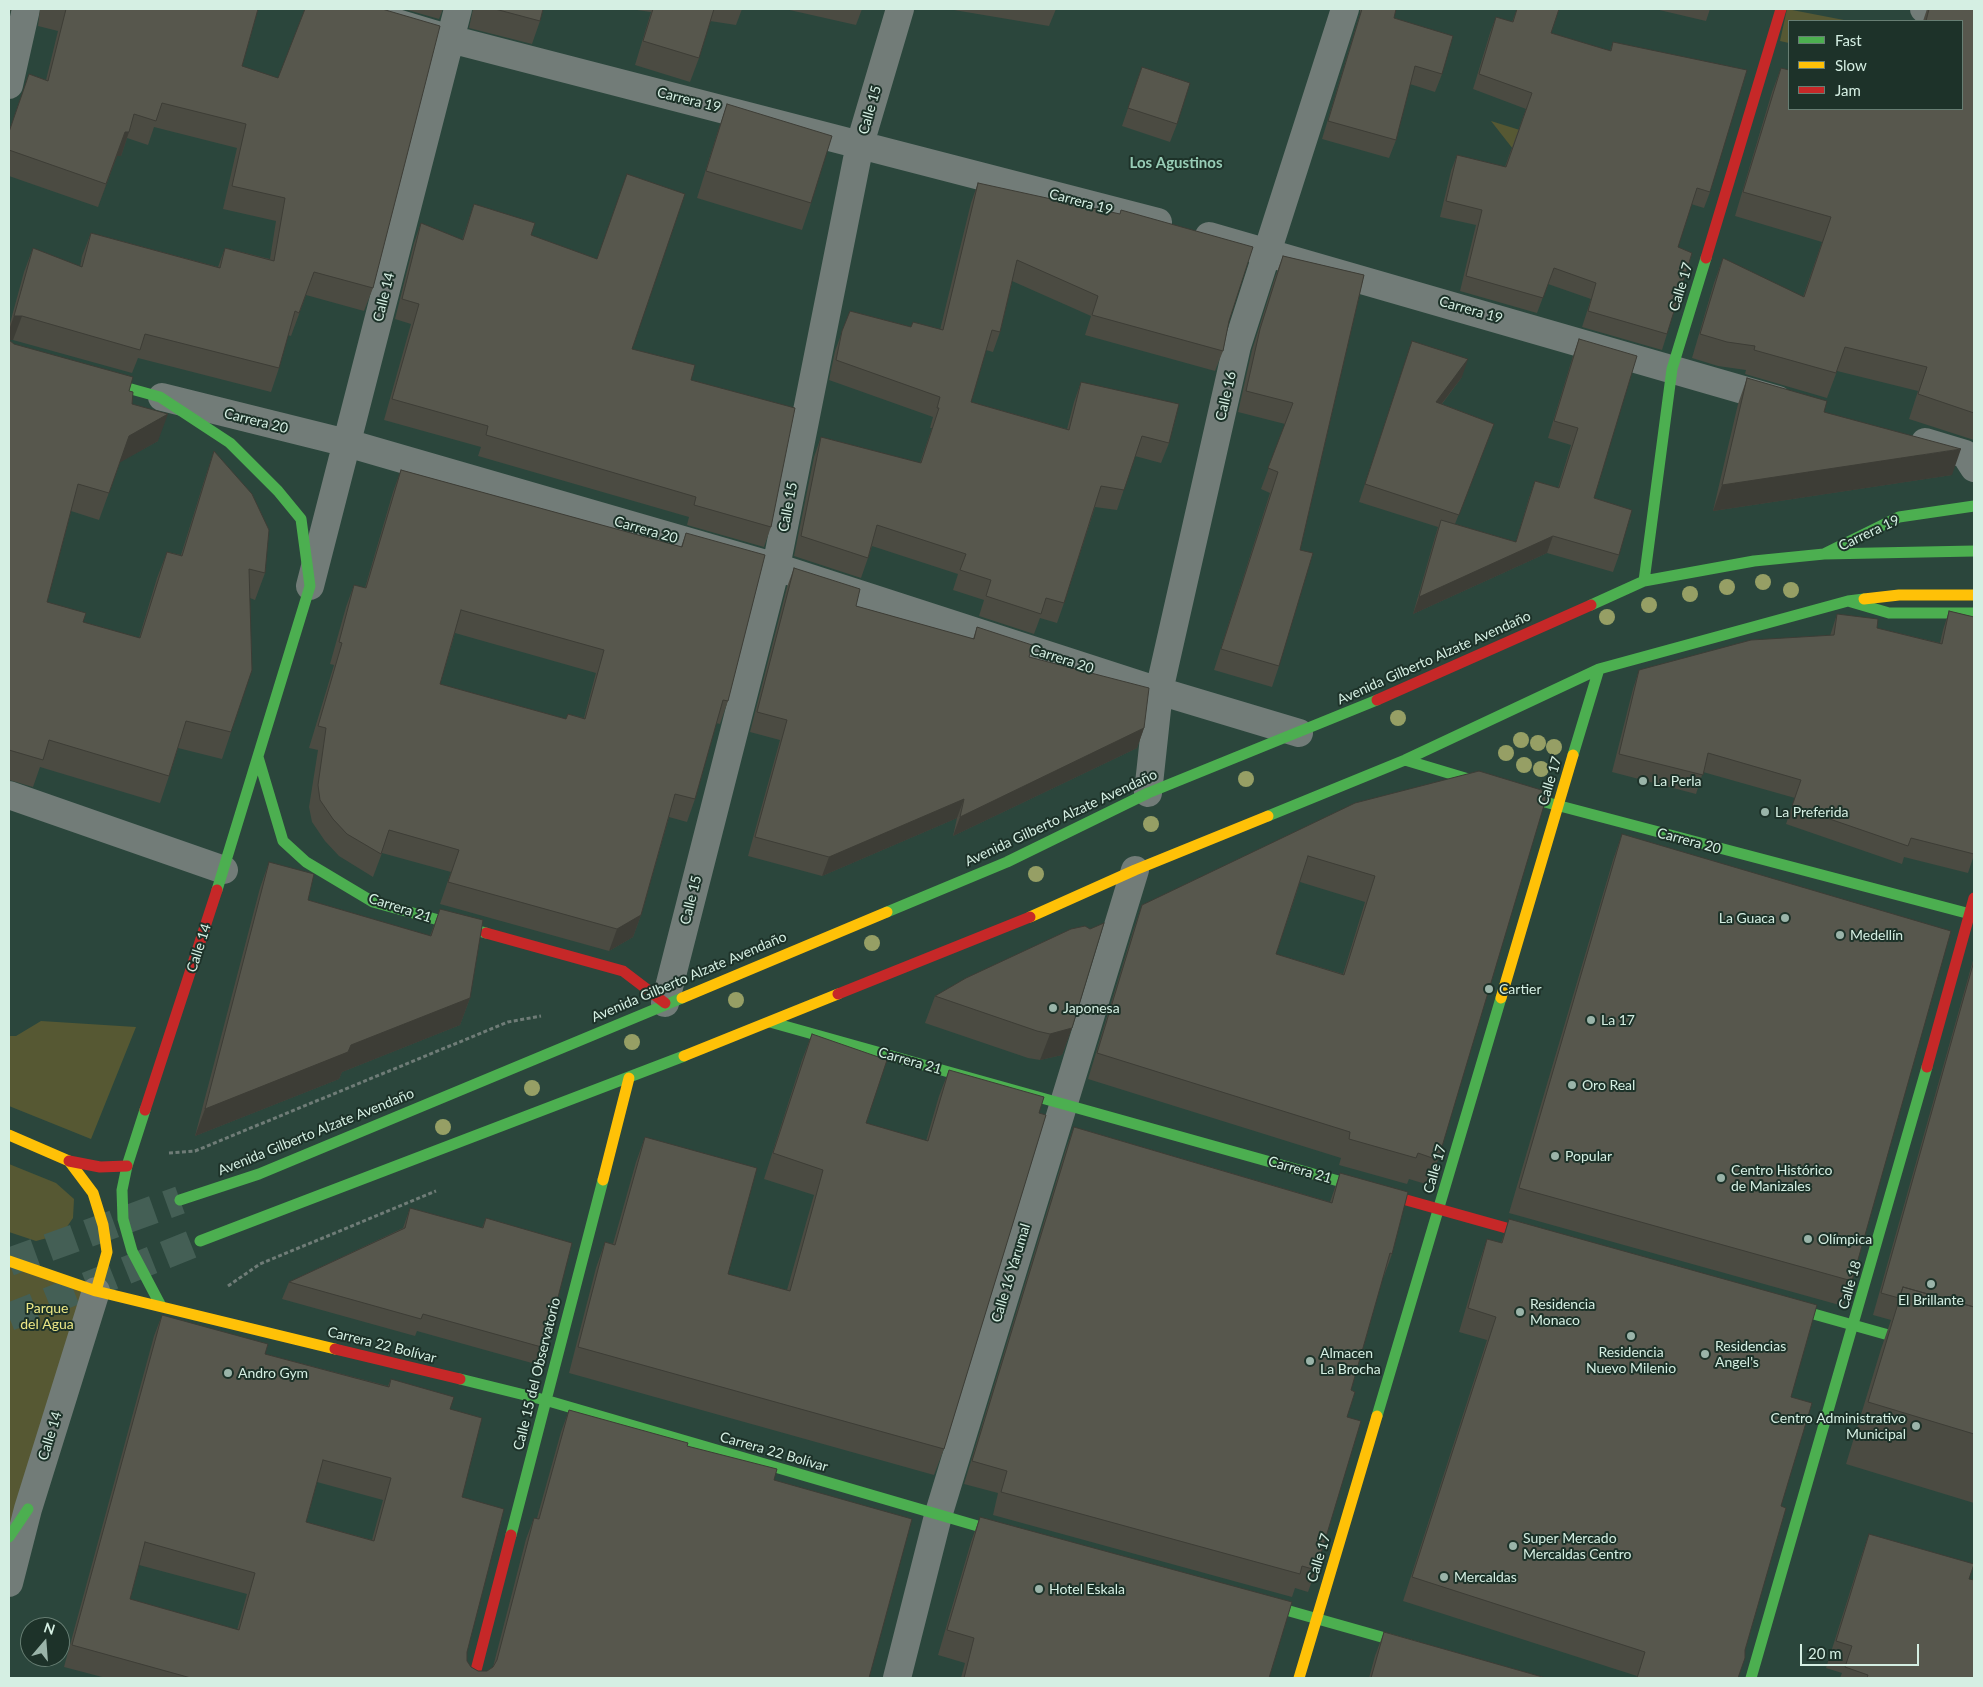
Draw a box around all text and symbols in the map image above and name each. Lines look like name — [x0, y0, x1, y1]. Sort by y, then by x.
legend — [1788, 20, 1963, 110]
text: Fast — [1835, 31, 1862, 49]
text: Slow — [1835, 56, 1867, 74]
text: Jam — [1835, 81, 1861, 99]
street label: Carrera 19 — [655, 84, 723, 116]
street label: Calle 15 — [855, 84, 885, 136]
district label: Los Agustinos — [1130, 154, 1222, 172]
street label: Carrera 19 — [1047, 185, 1115, 219]
street label: Calle 17 — [1666, 261, 1696, 313]
street label: Calle 14 — [370, 271, 398, 323]
street label: Carrera 19 — [1437, 293, 1505, 327]
street label: Calle 16 — [1212, 370, 1240, 422]
street label: Carrera 20 — [222, 405, 290, 437]
street label: Calle 15 — [775, 481, 801, 533]
street label: Carrera 19 — [1836, 512, 1902, 554]
street label: Carrera 20 — [612, 513, 680, 547]
street label: Avenida Gilberto Alzate Avendaño — [1335, 608, 1533, 708]
street label: Carrera 20 — [1028, 641, 1096, 677]
street label: Calle 17 — [1535, 755, 1565, 807]
street label: Avenida Gilberto Alzate Avendaño — [962, 766, 1160, 870]
place label: La Perla — [1653, 773, 1702, 789]
marker: La Perla — [1637, 775, 1649, 787]
place label: La Preferida — [1775, 804, 1848, 820]
marker: La Preferida — [1759, 806, 1771, 818]
street label: Carrera 20 — [1655, 824, 1723, 858]
street label: Calle 15 — [677, 874, 705, 926]
street label: Carrera 21 — [366, 890, 434, 926]
place label: La Guaca — [1719, 910, 1775, 926]
marker: La Guaca — [1779, 912, 1791, 924]
street label: Calle 14 — [183, 922, 215, 974]
place label: Medellín — [1850, 927, 1903, 943]
street label: Avenida Gilberto Alzate Avendaño — [589, 928, 789, 1026]
marker: Medellín — [1834, 929, 1846, 941]
place label: Cartier — [1499, 981, 1542, 997]
marker: Cartier — [1483, 983, 1495, 995]
place label: Japonesa — [1063, 1000, 1120, 1016]
marker: Japonesa — [1047, 1002, 1059, 1014]
place label: La 17 — [1601, 1012, 1635, 1028]
marker: La 17 — [1585, 1014, 1597, 1026]
street label: Carrera 21 — [876, 1044, 944, 1078]
place label: Oro Real — [1582, 1077, 1635, 1093]
marker: Oro Real — [1566, 1079, 1578, 1091]
street label: Avenida Gilberto Alzate Avendaño — [215, 1085, 417, 1179]
street label: Calle 17 — [1420, 1143, 1450, 1195]
place label: Popular — [1565, 1148, 1612, 1164]
marker: Popular — [1549, 1150, 1561, 1162]
street label: Carrera 21 — [1266, 1153, 1334, 1187]
place label: Centro Histórico de Manizales — [1731, 1162, 1833, 1194]
marker: Centro Histórico de Manizales — [1715, 1172, 1727, 1184]
street label: Calle 16 Yarumal — [988, 1222, 1034, 1324]
place label: Olímpica — [1818, 1231, 1872, 1247]
marker: Olímpica — [1802, 1233, 1814, 1245]
street label: Calle 18 — [1835, 1259, 1865, 1311]
marker: El Brillante — [1925, 1278, 1937, 1290]
place label: El Brillante — [1898, 1292, 1964, 1308]
street label: Calle 15 del Observatorio — [510, 1296, 564, 1452]
place label: Residencia Monaco — [1530, 1296, 1595, 1328]
park label: Parque del Agua — [20, 1300, 74, 1332]
marker: Residencia Monaco — [1514, 1306, 1526, 1318]
street label: Carrera 22 Bolívar — [326, 1323, 438, 1367]
marker: Residencia Nuevo Milenio — [1625, 1330, 1637, 1342]
place label: Residencias Angel's — [1715, 1338, 1786, 1370]
place label: Residencia Nuevo Milenio — [1586, 1344, 1676, 1376]
place label: Almacen La Brocha — [1320, 1345, 1381, 1378]
marker: Residencias Angel's — [1699, 1348, 1711, 1360]
marker: Almacen La Brocha — [1304, 1355, 1316, 1367]
place label: Andro Gym — [238, 1365, 308, 1381]
marker: Andro Gym — [222, 1367, 234, 1379]
street label: Calle 14 — [35, 1410, 65, 1462]
place label: Centro Administrativo Municipal — [1771, 1410, 1906, 1442]
marker: Centro Administrativo Municipal — [1910, 1420, 1922, 1432]
street label: Carrera 22 Bolívar — [718, 1429, 830, 1475]
place label: Super Mercado Mercaldas Centro — [1523, 1530, 1631, 1562]
street label: Calle 17 — [1304, 1532, 1334, 1584]
marker: Super Mercado Mercaldas Centro — [1507, 1540, 1519, 1552]
place label: Mercaldas — [1454, 1569, 1517, 1585]
marker: Mercaldas — [1438, 1571, 1450, 1583]
place label: Hotel Eskala — [1049, 1581, 1125, 1597]
marker: Hotel Eskala — [1033, 1583, 1045, 1595]
north arrow — [20, 1617, 70, 1667]
text: N — [42, 1618, 57, 1638]
scale bar — [1803, 1634, 1922, 1666]
text: 20 m — [1808, 1644, 1842, 1662]

